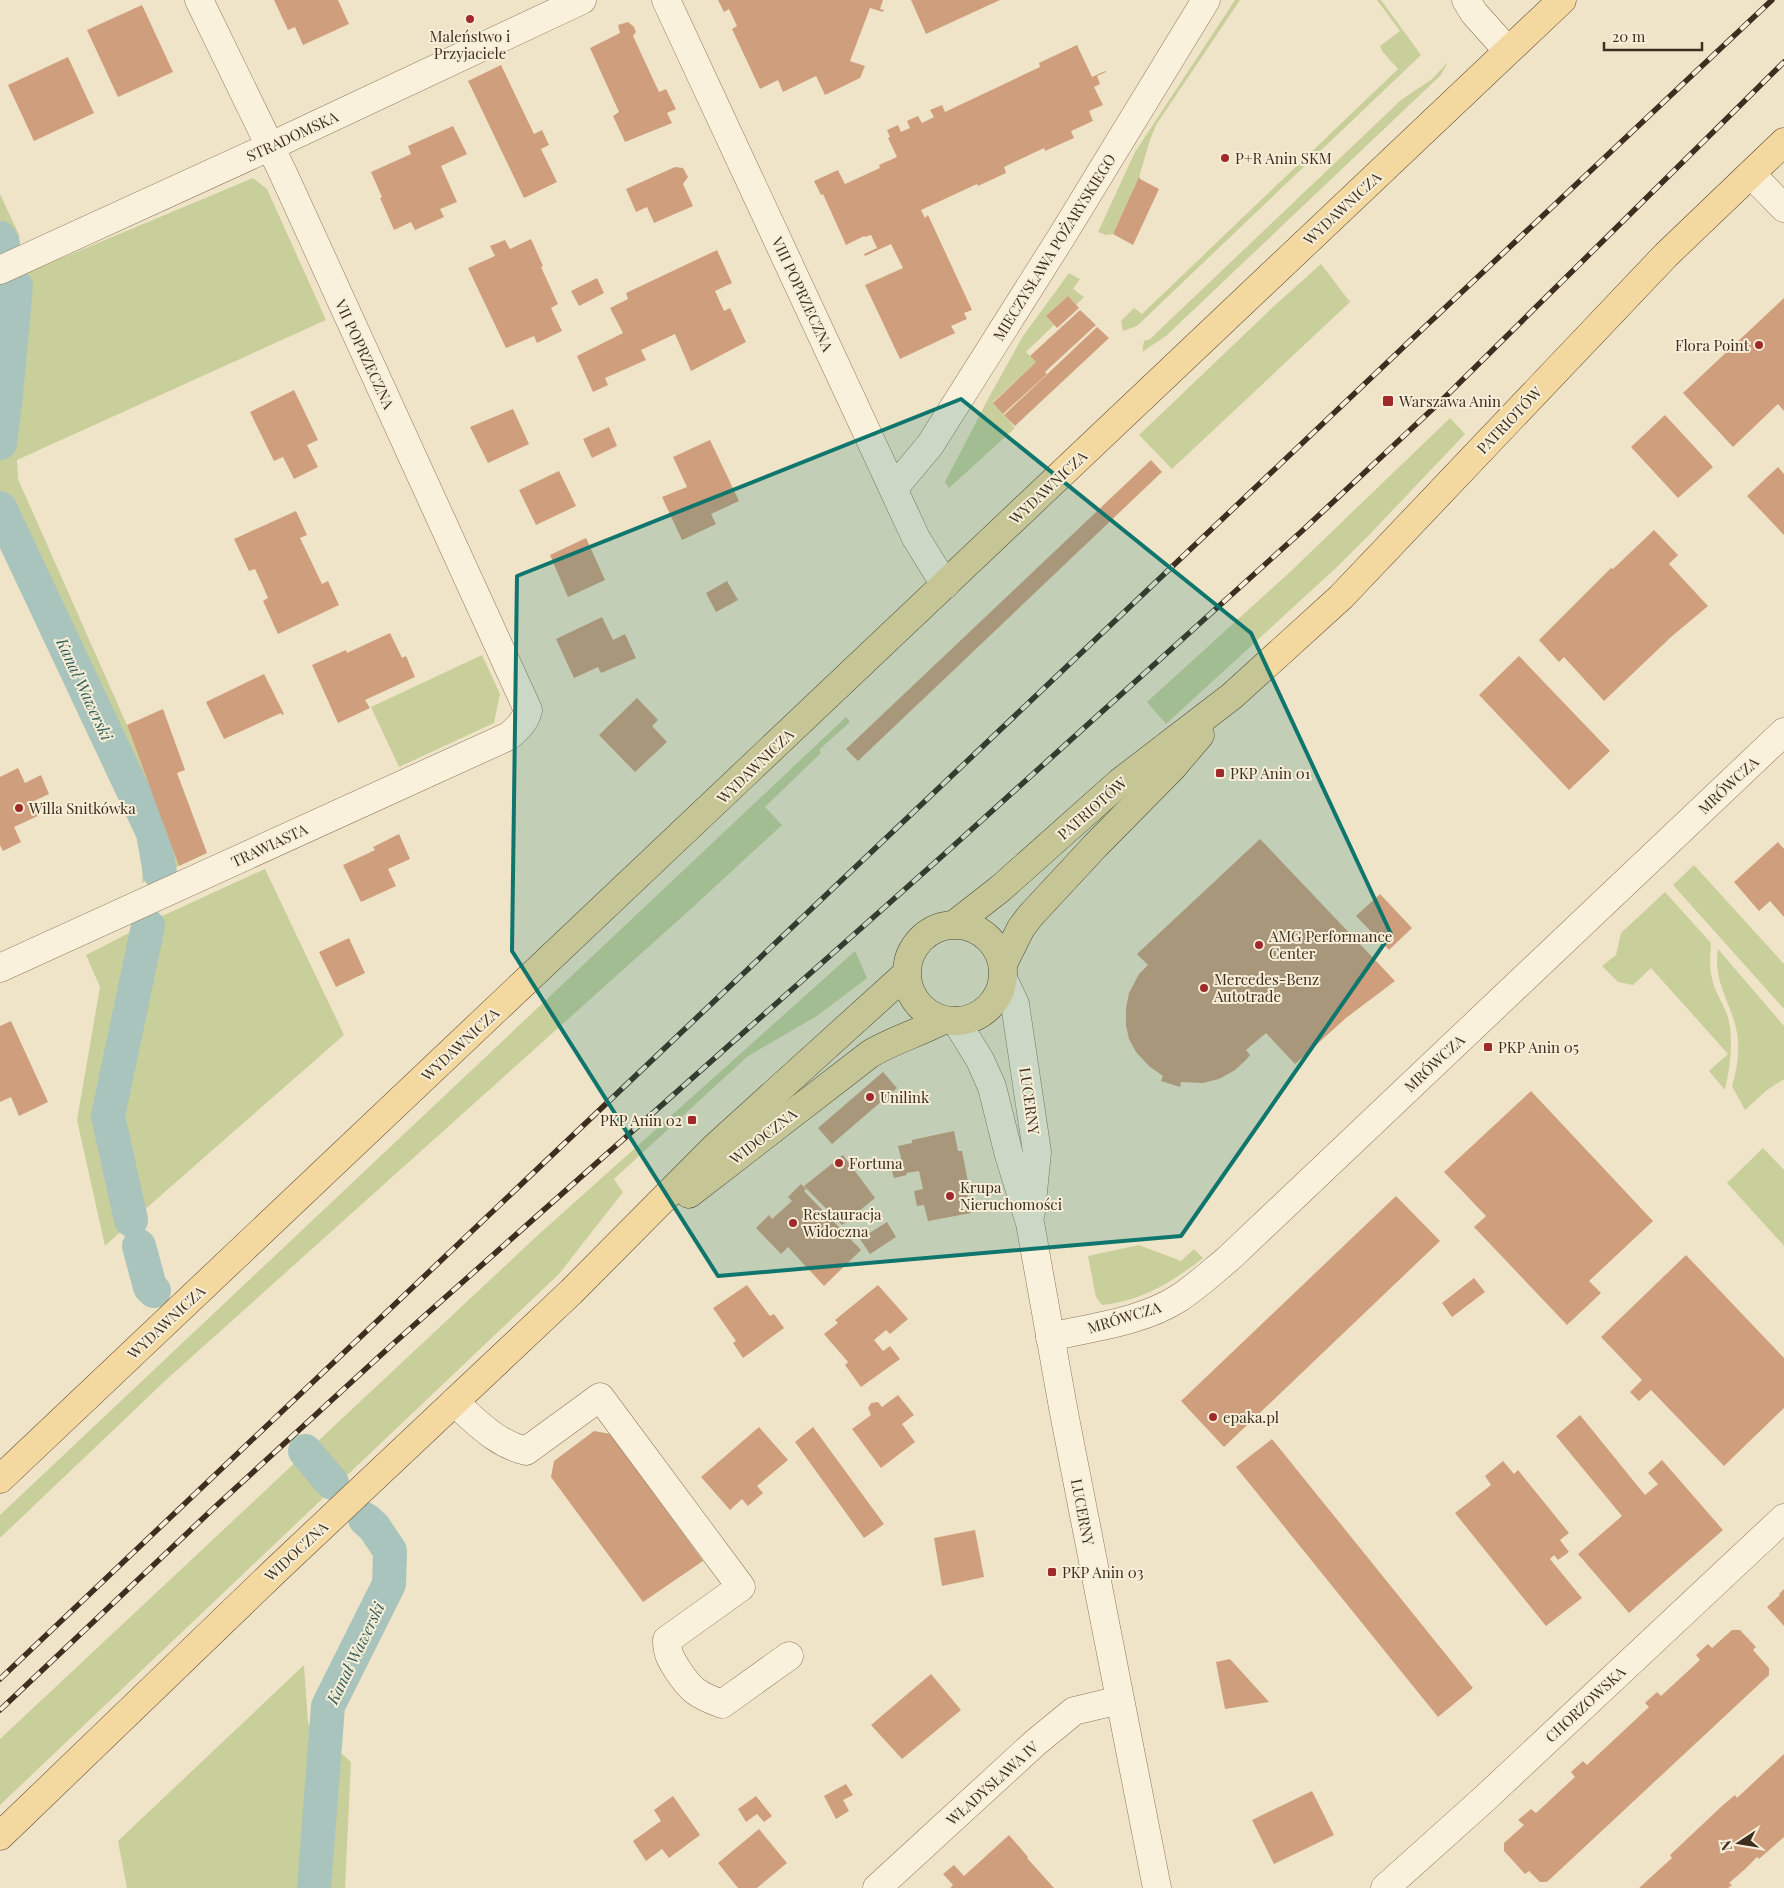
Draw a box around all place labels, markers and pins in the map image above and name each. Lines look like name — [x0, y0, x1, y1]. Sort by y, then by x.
marker: Maleństwo i Przyjaciele — [464, 13, 476, 25]
place label: Maleństwo i Przyjaciele — [430, 26, 511, 63]
place label: P+R Anin SKM — [1235, 148, 1332, 168]
marker: P+R Anin SKM — [1219, 152, 1231, 164]
place label: Flora Point — [1675, 335, 1750, 355]
marker: Flora Point — [1753, 339, 1765, 351]
place label: Warszawa Anin — [1398, 391, 1501, 411]
marker: Warszawa Anin — [1381, 394, 1395, 408]
place label: PKP Anin 01 — [1230, 763, 1311, 783]
marker: PKP Anin 01 — [1214, 767, 1226, 779]
place label: Willa Snitkówka — [28, 798, 136, 818]
marker: Willa Snitkówka — [13, 802, 25, 814]
place label: AMG Performance Center — [1268, 926, 1392, 963]
marker: AMG Performance Center — [1253, 939, 1265, 951]
place label: Mercedes-Benz Autotrade — [1213, 969, 1319, 1006]
marker: Mercedes-Benz Autotrade — [1198, 982, 1210, 994]
place label: PKP Anin 05 — [1498, 1037, 1579, 1057]
marker: PKP Anin 05 — [1482, 1041, 1494, 1053]
place label: Unilink — [880, 1087, 930, 1107]
marker: Unilink — [864, 1091, 876, 1103]
place label: PKP Anin 02 — [600, 1110, 682, 1130]
marker: PKP Anin 02 — [686, 1114, 698, 1126]
place label: Fortuna — [849, 1153, 903, 1173]
marker: Fortuna — [833, 1157, 845, 1169]
place label: Krupa Nieruchomości — [960, 1177, 1063, 1214]
marker: Krupa Nieruchomości — [944, 1190, 956, 1202]
place label: Restauracja Widoczna — [802, 1204, 882, 1241]
marker: Restauracja Widoczna — [787, 1217, 799, 1229]
place label: epaka.pl — [1223, 1407, 1279, 1427]
marker: epaka.pl — [1207, 1411, 1219, 1423]
place label: PKP Anin 03 — [1062, 1562, 1144, 1582]
marker: PKP Anin 03 — [1046, 1566, 1058, 1578]

